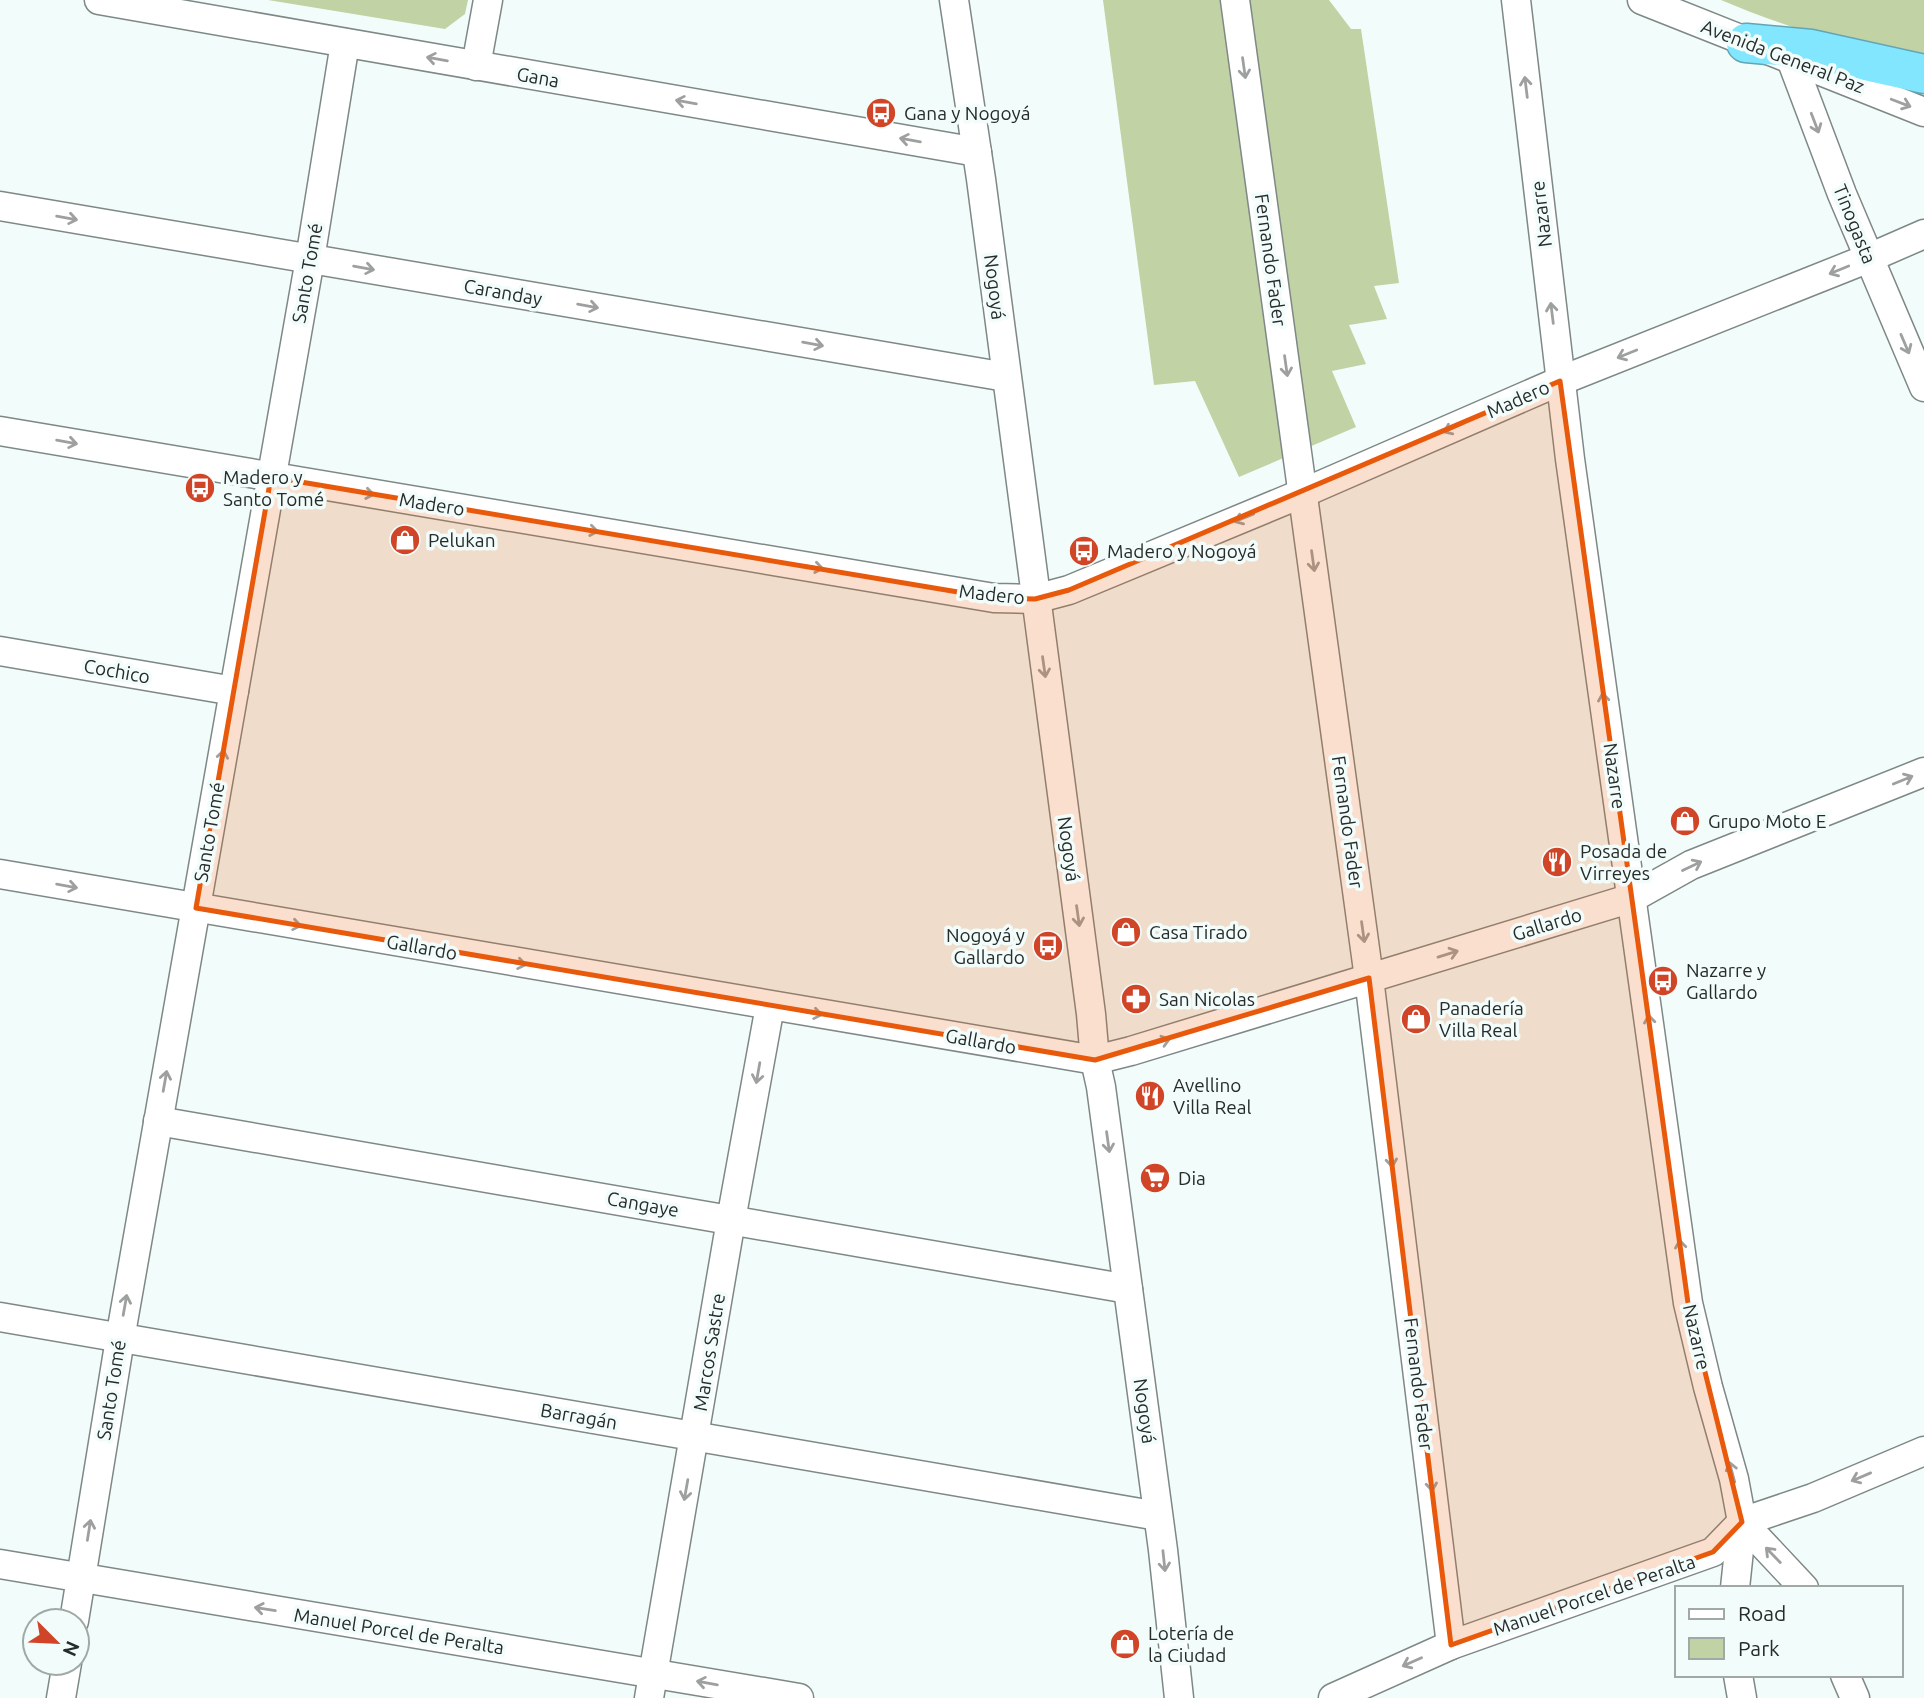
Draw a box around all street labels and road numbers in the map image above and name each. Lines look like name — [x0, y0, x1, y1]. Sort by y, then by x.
street label: Avenida General Paz — [1698, 15, 1868, 97]
street label: Gana — [515, 62, 561, 92]
street label: Nazarre — [1526, 180, 1556, 248]
street label: Tinogasta — [1829, 181, 1881, 267]
street label: Fernando Fader — [1251, 192, 1291, 328]
street label: Santo Tomé — [287, 221, 327, 325]
street label: Nogoyá — [980, 253, 1010, 321]
street label: Caranday — [462, 274, 544, 310]
street label: Madero — [1483, 375, 1553, 423]
street label: Madero — [398, 488, 466, 520]
street label: Madero — [958, 580, 1026, 608]
street label: Cochico — [82, 654, 152, 688]
street label: Nazarre — [1599, 741, 1631, 811]
street label: Fernando Fader — [1328, 754, 1368, 890]
street label: Santo Tomé — [189, 780, 229, 884]
street label: Nogoyá — [1054, 815, 1084, 883]
street label: Gallardo — [1510, 903, 1584, 945]
street label: Gallardo — [385, 930, 459, 964]
street label: Gallardo — [944, 1024, 1018, 1058]
street label: Cangaye — [605, 1187, 681, 1221]
street label: Marcos Sastre — [689, 1291, 729, 1413]
street label: Nazarre — [1679, 1302, 1715, 1372]
street label: Fernando Fader — [1400, 1316, 1438, 1452]
street label: Santo Tomé — [92, 1338, 130, 1442]
street label: Nogoyá — [1130, 1377, 1160, 1445]
street label: Barragán — [539, 1398, 619, 1434]
street label: Manuel Porcel de Peralta — [1490, 1550, 1698, 1640]
street label: Manuel Porcel de Peralta — [292, 1604, 506, 1658]

